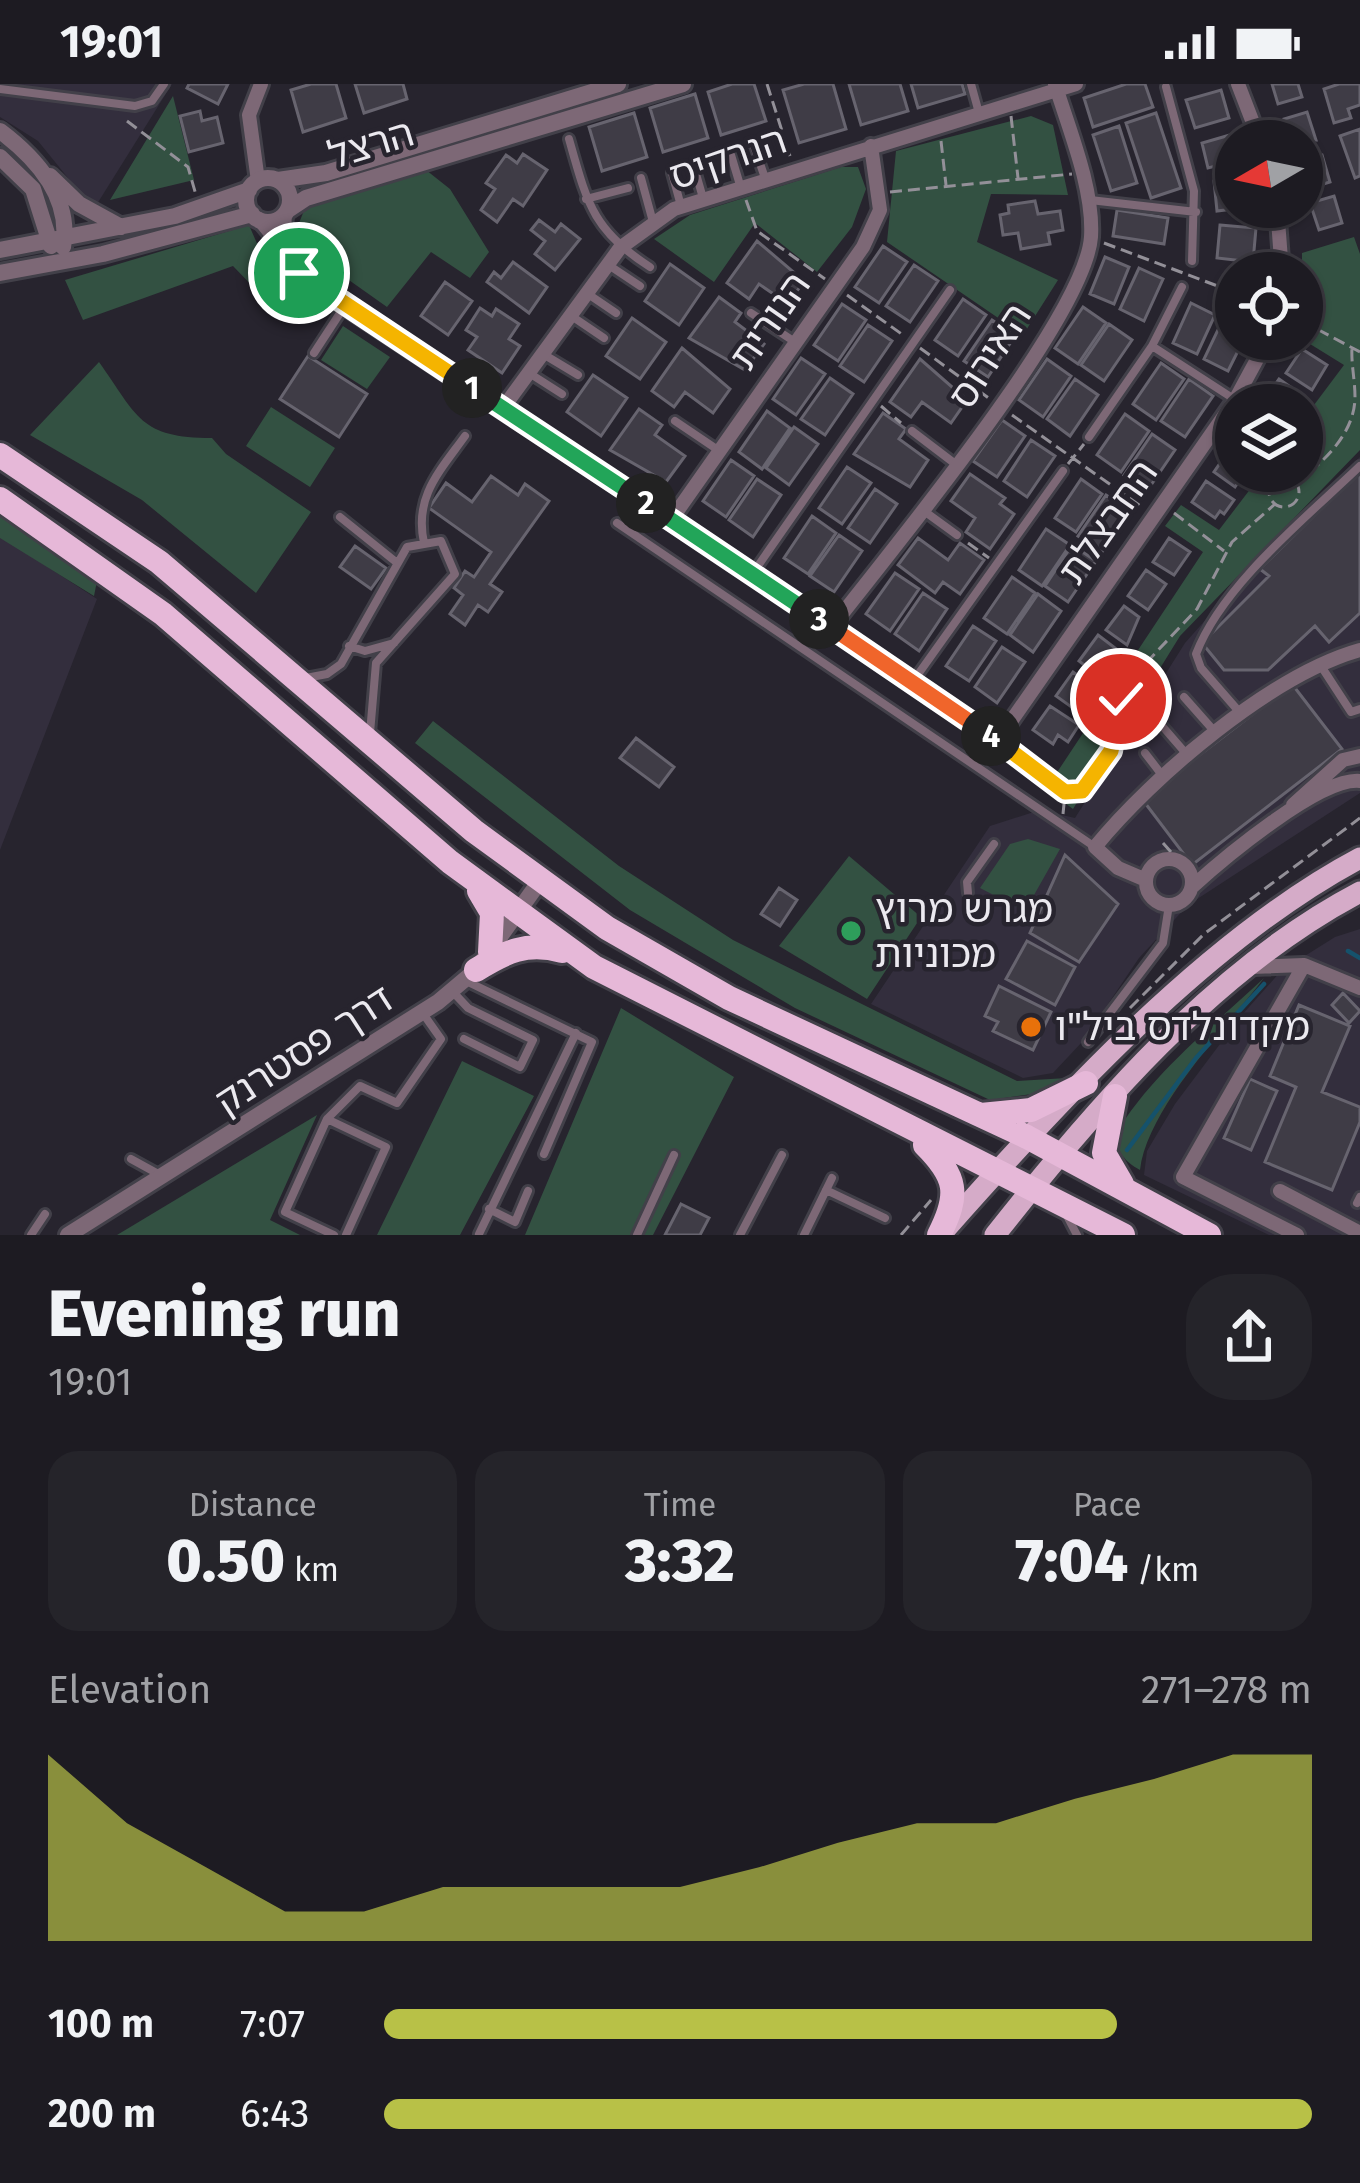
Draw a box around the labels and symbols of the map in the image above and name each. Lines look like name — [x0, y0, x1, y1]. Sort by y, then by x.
street label: הרצל — [323, 109, 419, 179]
street label: הנרקיס — [664, 117, 792, 199]
north arrow — [1215, 120, 1323, 228]
pin — [248, 222, 350, 324]
street label: הנורית — [720, 263, 820, 379]
street label: האירוס — [939, 295, 1041, 417]
pin: 1 — [442, 358, 502, 418]
street label: החבצלת — [1049, 451, 1167, 593]
pin: 2 — [616, 473, 676, 533]
pin: 3 — [789, 589, 849, 649]
pin — [1070, 648, 1172, 750]
pin: 4 — [961, 706, 1021, 766]
place label: מגרש מרוץ מכוניות — [875, 886, 1053, 977]
marker: מגרש מרוץ מכוניות — [838, 918, 864, 944]
street label: דרך פסטרנק — [206, 975, 402, 1125]
place label: מקדונלדס ביל"ו — [1055, 1004, 1310, 1050]
marker: מקדונלדס ביל"ו — [1018, 1014, 1044, 1040]

